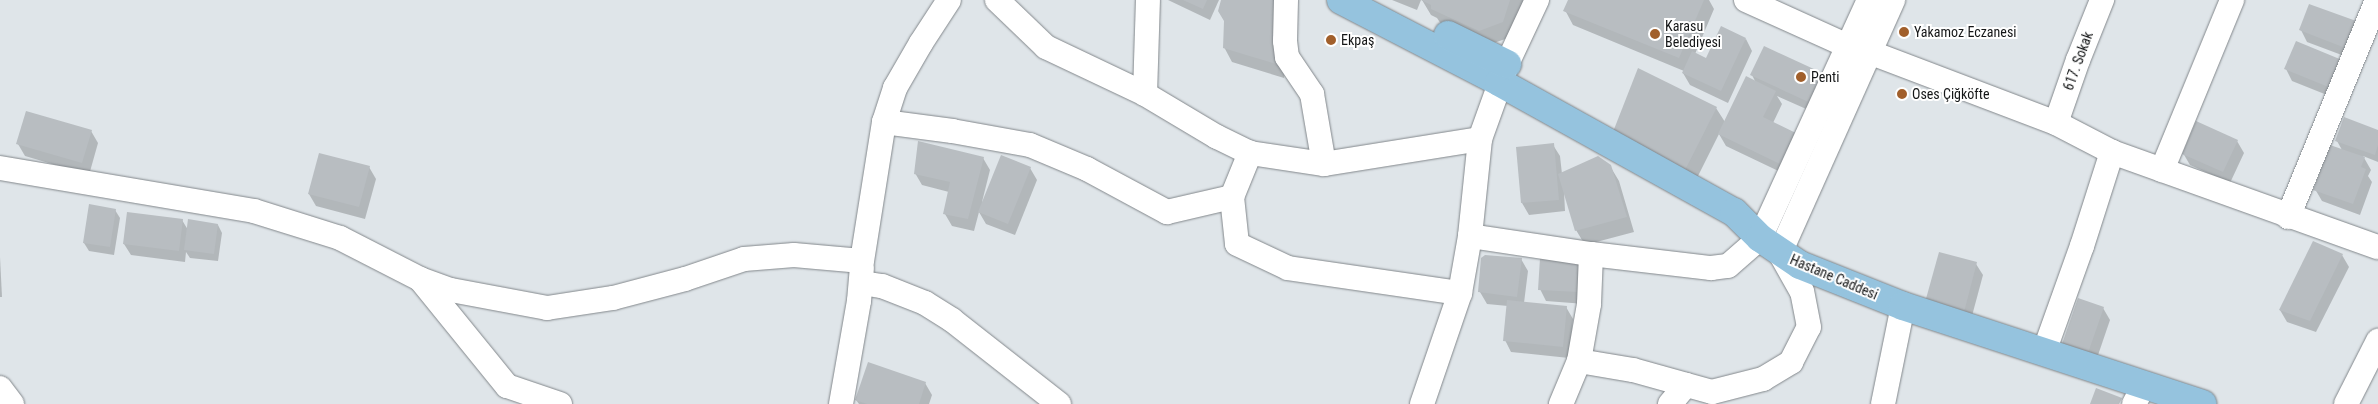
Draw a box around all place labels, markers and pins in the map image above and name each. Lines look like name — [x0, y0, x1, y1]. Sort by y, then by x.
place label: Karasu Belediyesi — [1665, 18, 1721, 50]
place label: Yakamoz Eczanesi — [1914, 24, 2016, 40]
marker: Yakamoz Eczanesi — [1898, 26, 1910, 38]
marker: Karasu Belediyesi — [1649, 28, 1661, 40]
place label: Ekpaş — [1341, 32, 1374, 48]
marker: Ekpaş — [1325, 34, 1337, 46]
place label: Penti — [1811, 69, 1839, 85]
marker: Penti — [1795, 71, 1807, 83]
place label: Oses Çiğköfte — [1912, 86, 1989, 102]
marker: Oses Çiğköfte — [1896, 88, 1908, 100]

